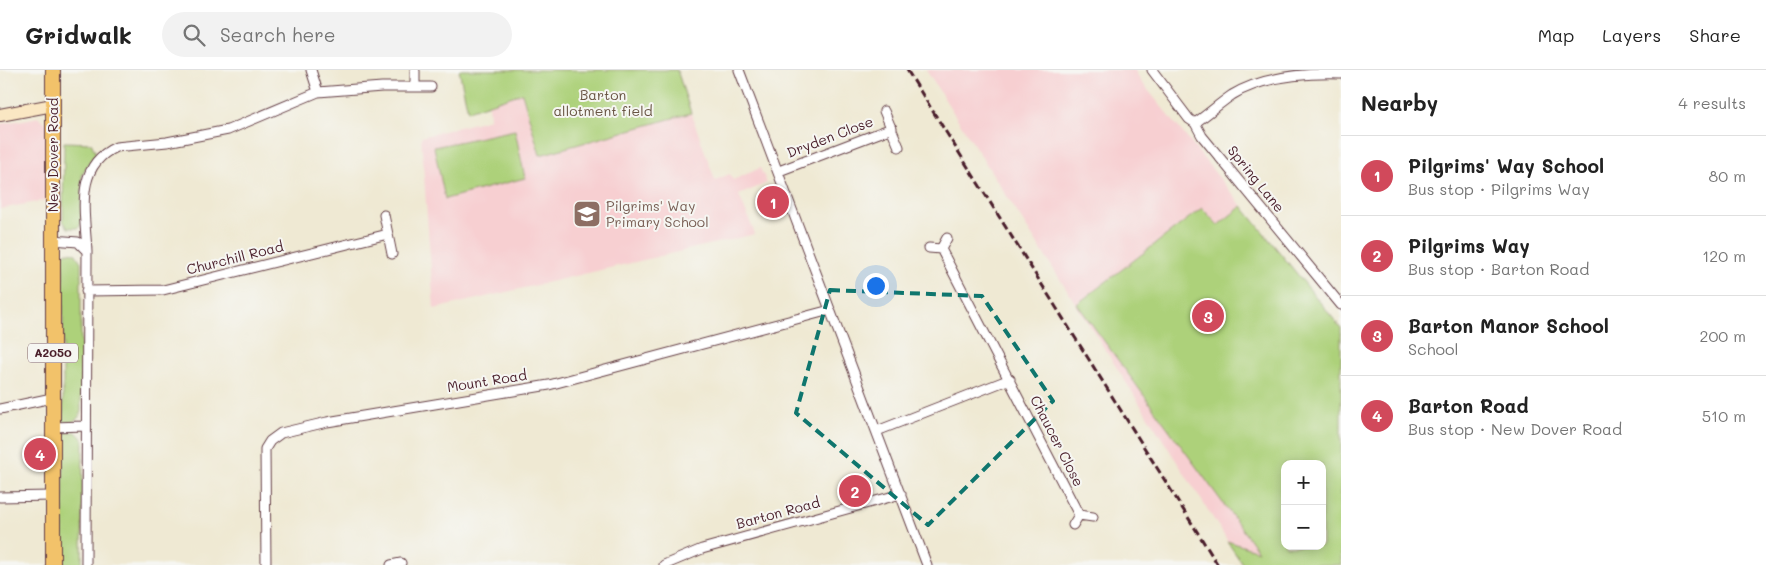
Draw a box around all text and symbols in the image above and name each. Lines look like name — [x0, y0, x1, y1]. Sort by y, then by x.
search box — [162, 12, 512, 57]
text: Gridwalk — [25, 19, 132, 50]
icon: search — [180, 21, 208, 49]
text: Search here — [220, 22, 336, 47]
text: Map — [1538, 23, 1574, 47]
text: Layers — [1602, 23, 1661, 47]
text: Share — [1689, 23, 1741, 47]
park label: Barton allotment field — [553, 85, 653, 120]
text: Nearby — [1361, 89, 1438, 116]
text: 4 results — [1678, 92, 1746, 113]
street label: New Dover Road — [43, 98, 62, 212]
street label: Dryden Close — [784, 111, 876, 162]
street label: Spring Lane — [1224, 141, 1289, 216]
text: Pilgrims' Way School — [1408, 153, 1604, 178]
text: 1 — [1373, 165, 1381, 186]
text: 80 m — [1709, 165, 1746, 186]
text: Bus stop · Pilgrims Way — [1408, 178, 1590, 199]
pin: 1 — [757, 183, 789, 221]
place label: Pilgrims' Way Primary School — [606, 196, 709, 231]
school or university icon: Pilgrims' Way Primary School — [572, 199, 602, 229]
text: Pilgrims Way — [1408, 233, 1530, 258]
street label: Churchill Road — [184, 236, 286, 279]
text: 2 — [1373, 245, 1381, 266]
text: 120 m — [1702, 245, 1746, 266]
text: Bus stop · Barton Road — [1408, 258, 1589, 279]
your location — [863, 273, 889, 299]
pin: 3 — [1192, 297, 1224, 335]
text: Barton Manor School — [1408, 313, 1609, 338]
text: 3 — [1372, 325, 1382, 346]
text: 200 m — [1699, 325, 1746, 346]
text: School — [1408, 338, 1458, 359]
road number: A2050 — [28, 344, 78, 362]
street label: Mount Road — [446, 365, 528, 396]
street label: Chaucer Close — [1026, 392, 1089, 490]
text: Barton Road — [1408, 393, 1528, 418]
text: 4 — [1372, 405, 1382, 426]
text: 510 m — [1702, 405, 1746, 426]
text: Bus stop · New Dover Road — [1408, 418, 1622, 439]
pin: 4 — [24, 435, 56, 473]
map controls — [1281, 460, 1326, 550]
button: + — [1281, 460, 1326, 505]
pin: 2 — [839, 472, 871, 510]
street label: Barton Road — [734, 492, 822, 533]
button: − — [1281, 505, 1326, 550]

